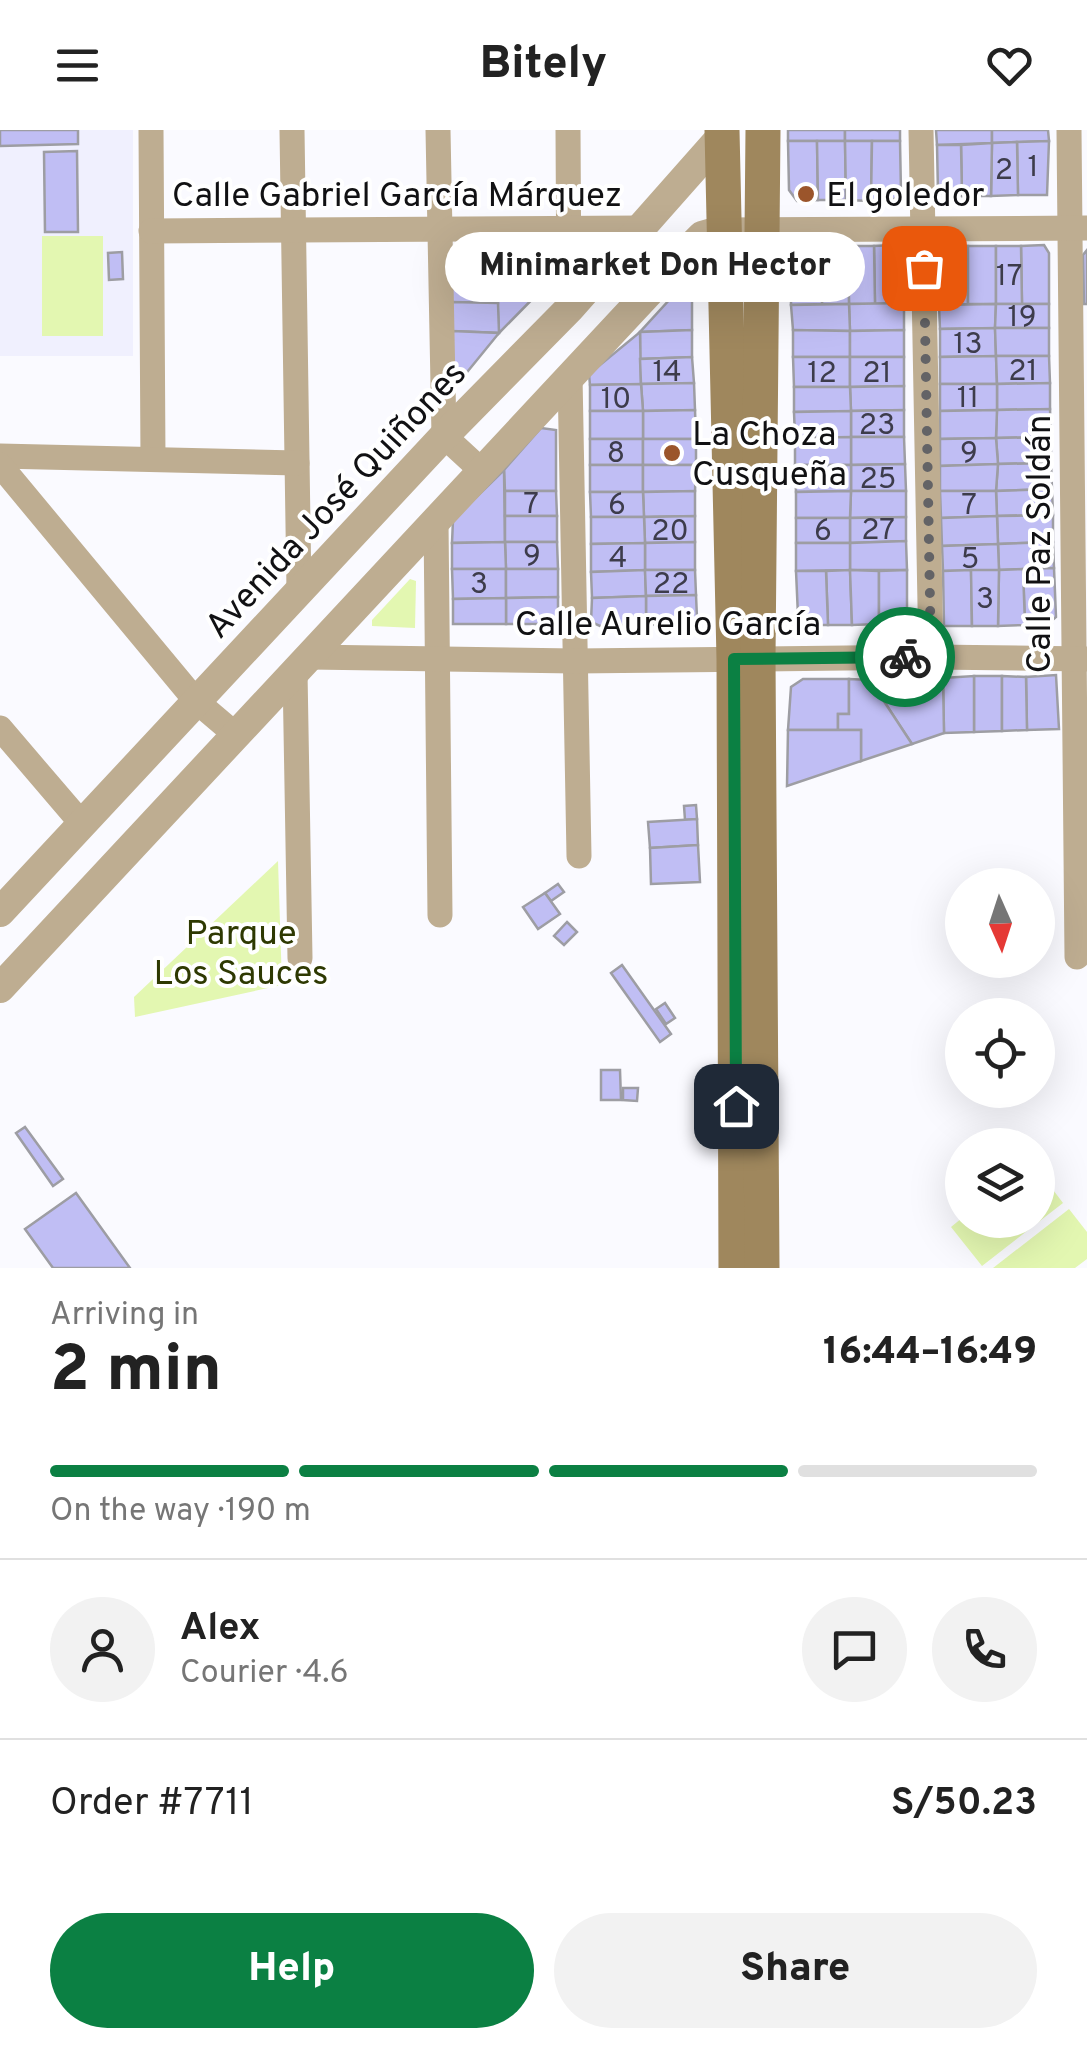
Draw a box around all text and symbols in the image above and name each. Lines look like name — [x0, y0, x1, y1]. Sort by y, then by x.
text: Bitely — [480, 37, 607, 94]
icon: menu — [50, 38, 105, 93]
icon: heart — [982, 38, 1037, 93]
house number: 1 — [1027, 150, 1039, 187]
house number: 2 — [995, 153, 1013, 190]
street label: Calle Gabriel García Márquez — [172, 175, 622, 219]
place label: El goledor — [826, 175, 985, 219]
marker: El goledor — [795, 183, 817, 205]
pin — [882, 226, 967, 311]
callout: Minimarket Don Hector — [444, 233, 864, 303]
icon: bag — [897, 241, 952, 296]
text: Minimarket Don Hector — [479, 247, 831, 287]
house number: 17 — [996, 259, 1022, 296]
house number: 19 — [1007, 300, 1037, 337]
house number: 13 — [953, 327, 983, 364]
street label: Avenida José Quiñones — [197, 353, 477, 649]
house number: 21 — [1008, 354, 1038, 391]
house number: 14 — [652, 355, 682, 392]
house number: 12 — [807, 356, 837, 393]
house number: 21 — [862, 356, 892, 393]
house number: 11 — [957, 381, 979, 418]
house number: 10 — [601, 382, 631, 419]
house number: 23 — [859, 408, 895, 445]
place label: La Choza Cusqueña — [692, 414, 847, 498]
street label: Calle Paz Soldán — [1019, 415, 1063, 673]
house number: 8 — [607, 436, 625, 473]
house number: 9 — [960, 436, 978, 473]
marker: La Choza Cusqueña — [661, 442, 683, 464]
house number: 25 — [860, 462, 897, 499]
house number: 7 — [523, 487, 539, 524]
house number: 6 — [608, 488, 626, 525]
house number: 7 — [961, 488, 977, 525]
house number: 27 — [861, 513, 895, 550]
house number: 20 — [651, 514, 689, 551]
house number: 6 — [814, 514, 832, 551]
house number: 9 — [523, 539, 541, 576]
house number: 4 — [609, 541, 627, 578]
house number: 5 — [961, 542, 979, 579]
house number: 3 — [470, 567, 488, 604]
house number: 22 — [653, 567, 689, 604]
house number: 3 — [976, 582, 994, 619]
street label: Calle Aurelio García — [515, 604, 821, 648]
courier — [855, 607, 955, 707]
icon: bike — [878, 630, 933, 685]
north arrow — [945, 868, 1055, 978]
map controls — [945, 868, 1055, 1238]
park label: Parque Los Sauces — [154, 913, 328, 997]
button: locate — [945, 998, 1055, 1108]
pin — [694, 1064, 779, 1149]
icon: home — [709, 1079, 764, 1134]
button: layers — [945, 1128, 1055, 1238]
text: Arriving in — [50, 1296, 199, 1336]
text: 16:44–16:49 — [823, 1329, 1037, 1378]
text: 2 min — [50, 1332, 222, 1414]
text: On the way · 190 m — [50, 1492, 311, 1532]
button: person — [50, 1597, 155, 1702]
button: chat — [802, 1597, 907, 1702]
button: phone — [932, 1597, 1037, 1702]
text: Alex — [180, 1605, 260, 1654]
text: Courier · 4.6 — [180, 1654, 349, 1694]
text: Order #7711 — [50, 1780, 254, 1829]
text: S/50.23 — [891, 1780, 1037, 1829]
button: Help — [50, 1913, 534, 2028]
button: Share — [554, 1913, 1037, 2028]

